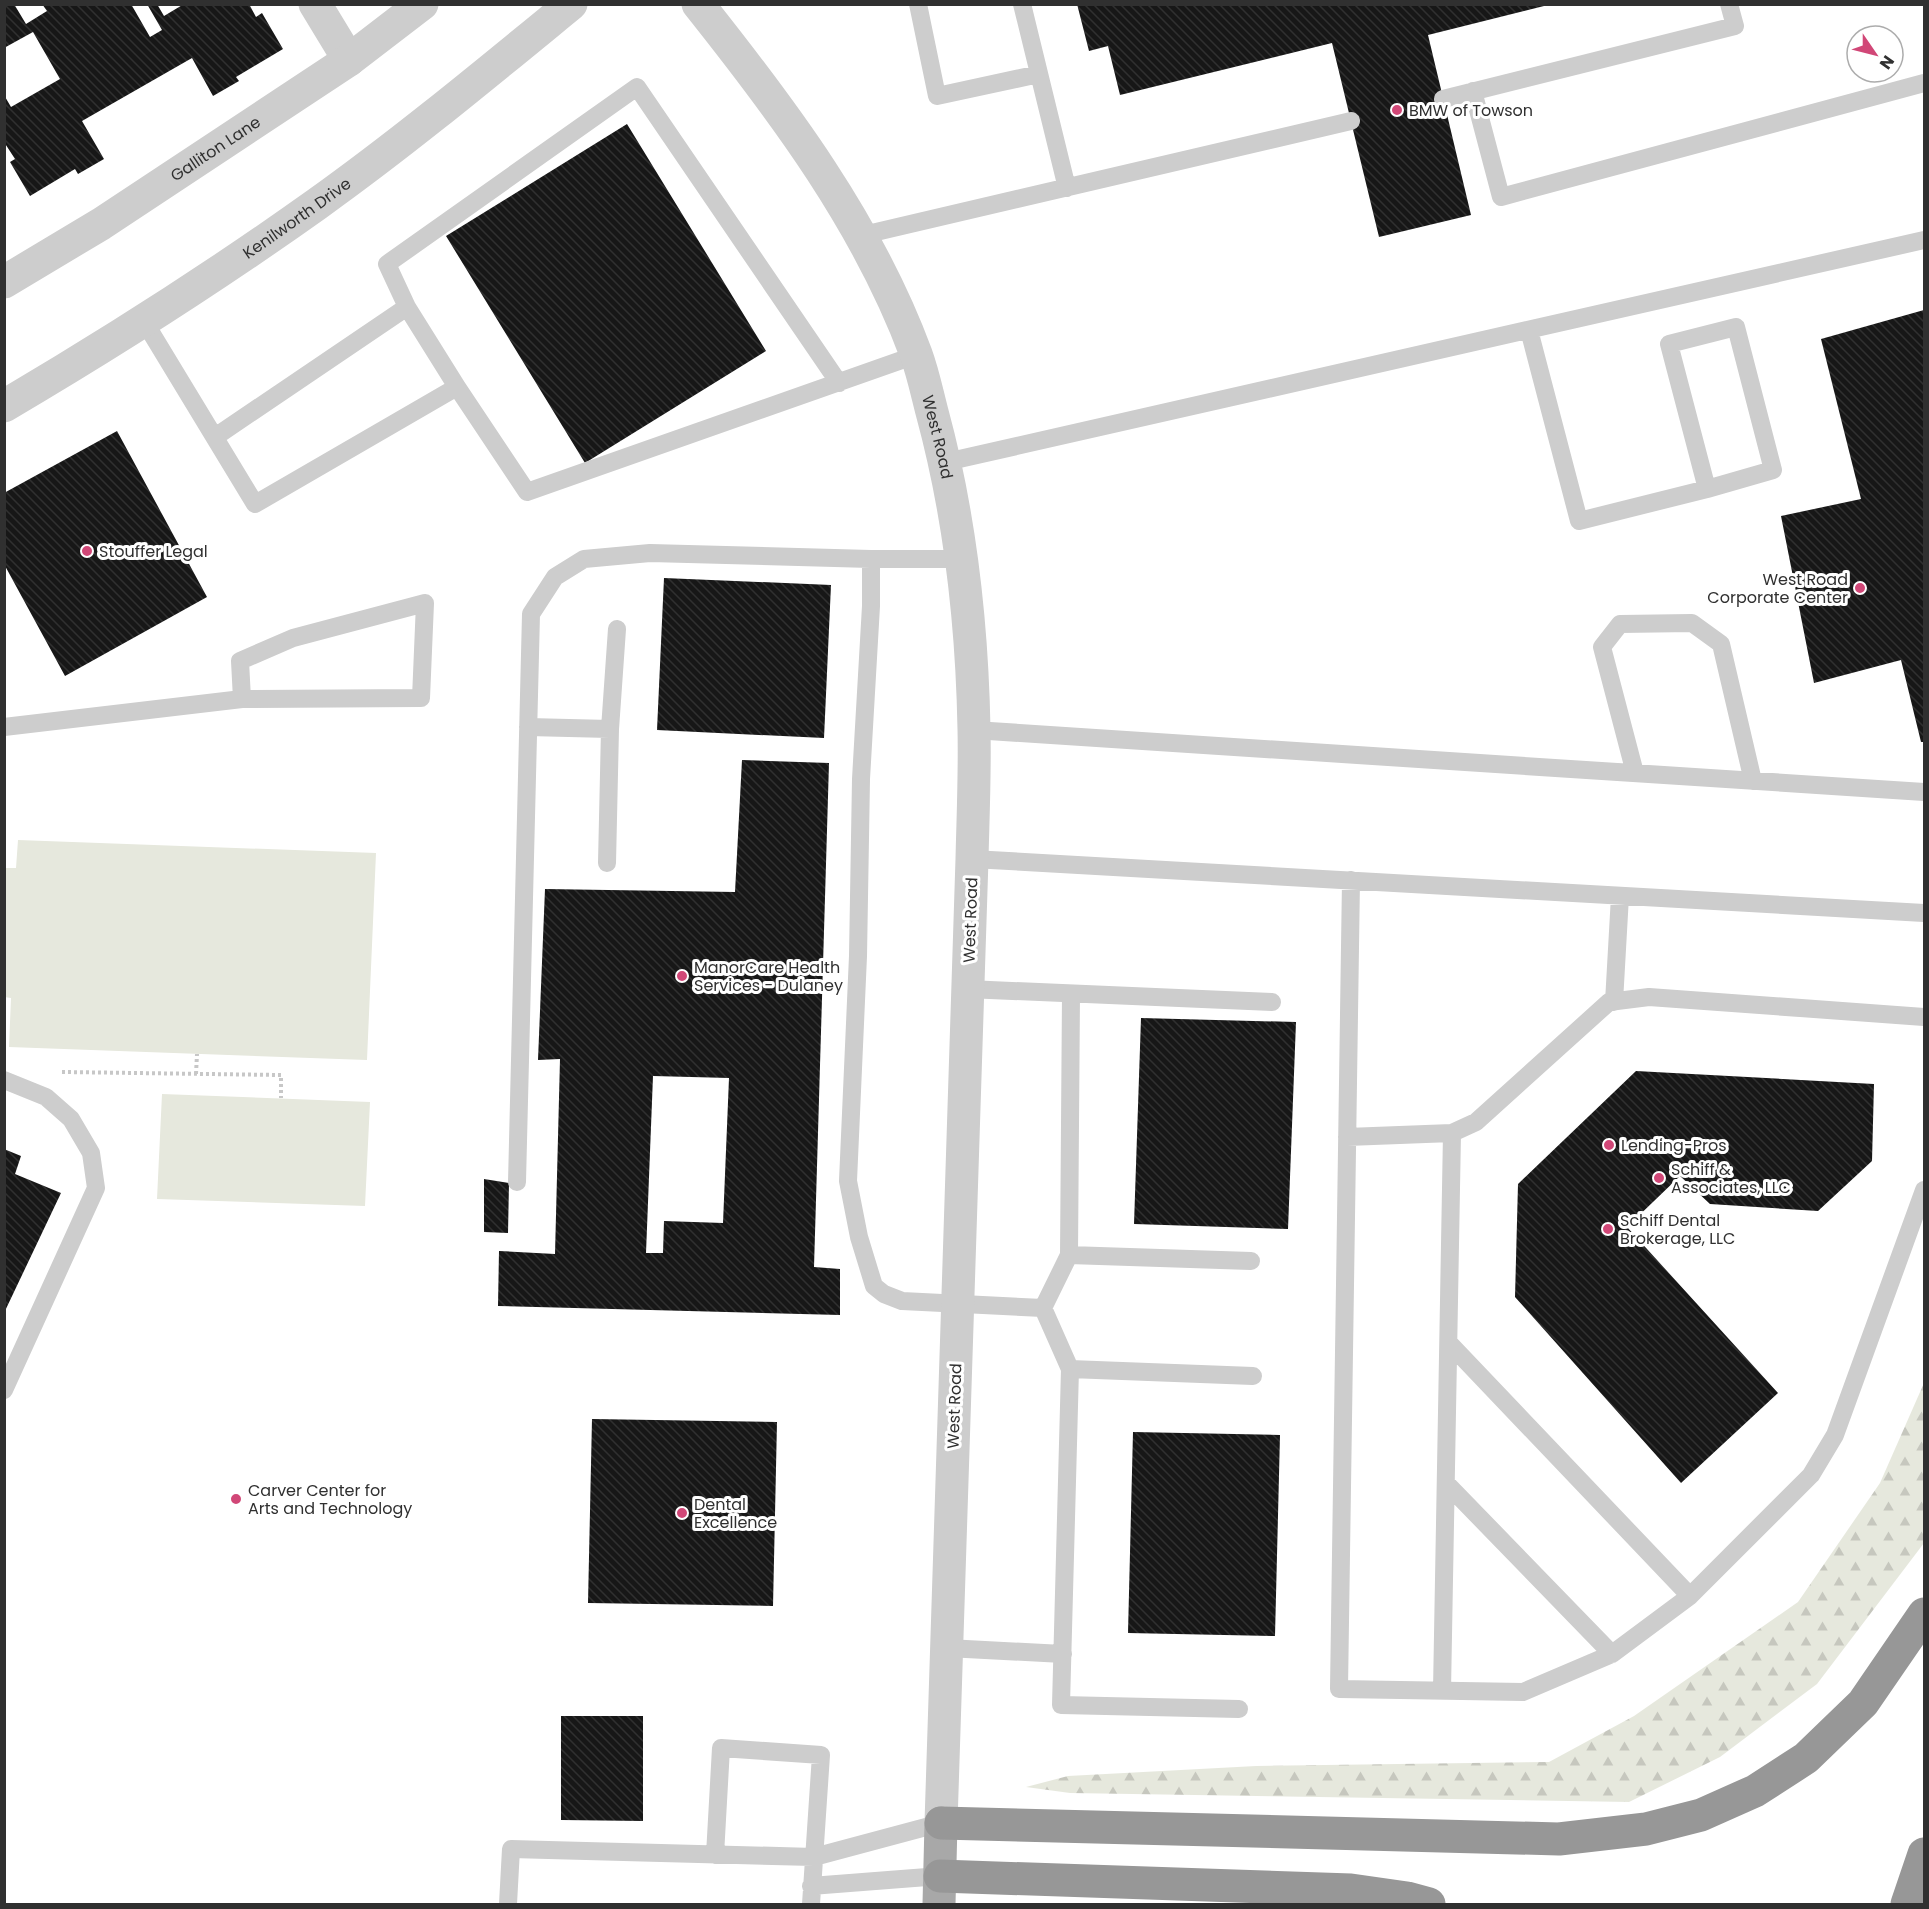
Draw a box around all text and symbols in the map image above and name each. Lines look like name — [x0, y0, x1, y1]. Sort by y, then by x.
north arrow — [1845, 24, 1905, 84]
text: N — [1874, 51, 1900, 74]
place label: BMW of Towson — [1409, 99, 1533, 122]
marker: BMW of Towson — [1390, 103, 1404, 117]
street label: Galliton Lane — [166, 111, 265, 187]
street label: Kenilworth Drive — [238, 172, 356, 264]
street label: West Road — [916, 393, 959, 481]
place label: Stouffer Legal — [99, 540, 208, 563]
marker: Stouffer Legal — [80, 544, 94, 558]
place label: West Road Corporate Center — [1707, 568, 1848, 609]
marker: West Road Corporate Center — [1853, 581, 1867, 595]
street label: West Road — [958, 877, 983, 963]
place label: ManorCare Health Services - Dulaney — [694, 956, 843, 997]
marker: ManorCare Health Services - Dulaney — [675, 969, 689, 983]
place label: Lending-Pros — [1621, 1134, 1727, 1157]
marker: Lending-Pros — [1602, 1138, 1616, 1152]
place label: Schiff & Associates, LLC — [1671, 1158, 1791, 1199]
marker: Schiff & Associates, LLC — [1652, 1171, 1666, 1185]
place label: Schiff Dental Brokerage, LLC — [1620, 1209, 1735, 1250]
marker: Schiff Dental Brokerage, LLC — [1601, 1222, 1615, 1236]
street label: West Road — [942, 1363, 967, 1449]
place label: Carver Center for Arts and Technology — [248, 1479, 412, 1520]
marker: Carver Center for Arts and Technology — [229, 1492, 243, 1506]
place label: Dental Excellence — [694, 1493, 777, 1534]
marker: Dental Excellence — [675, 1506, 689, 1520]

